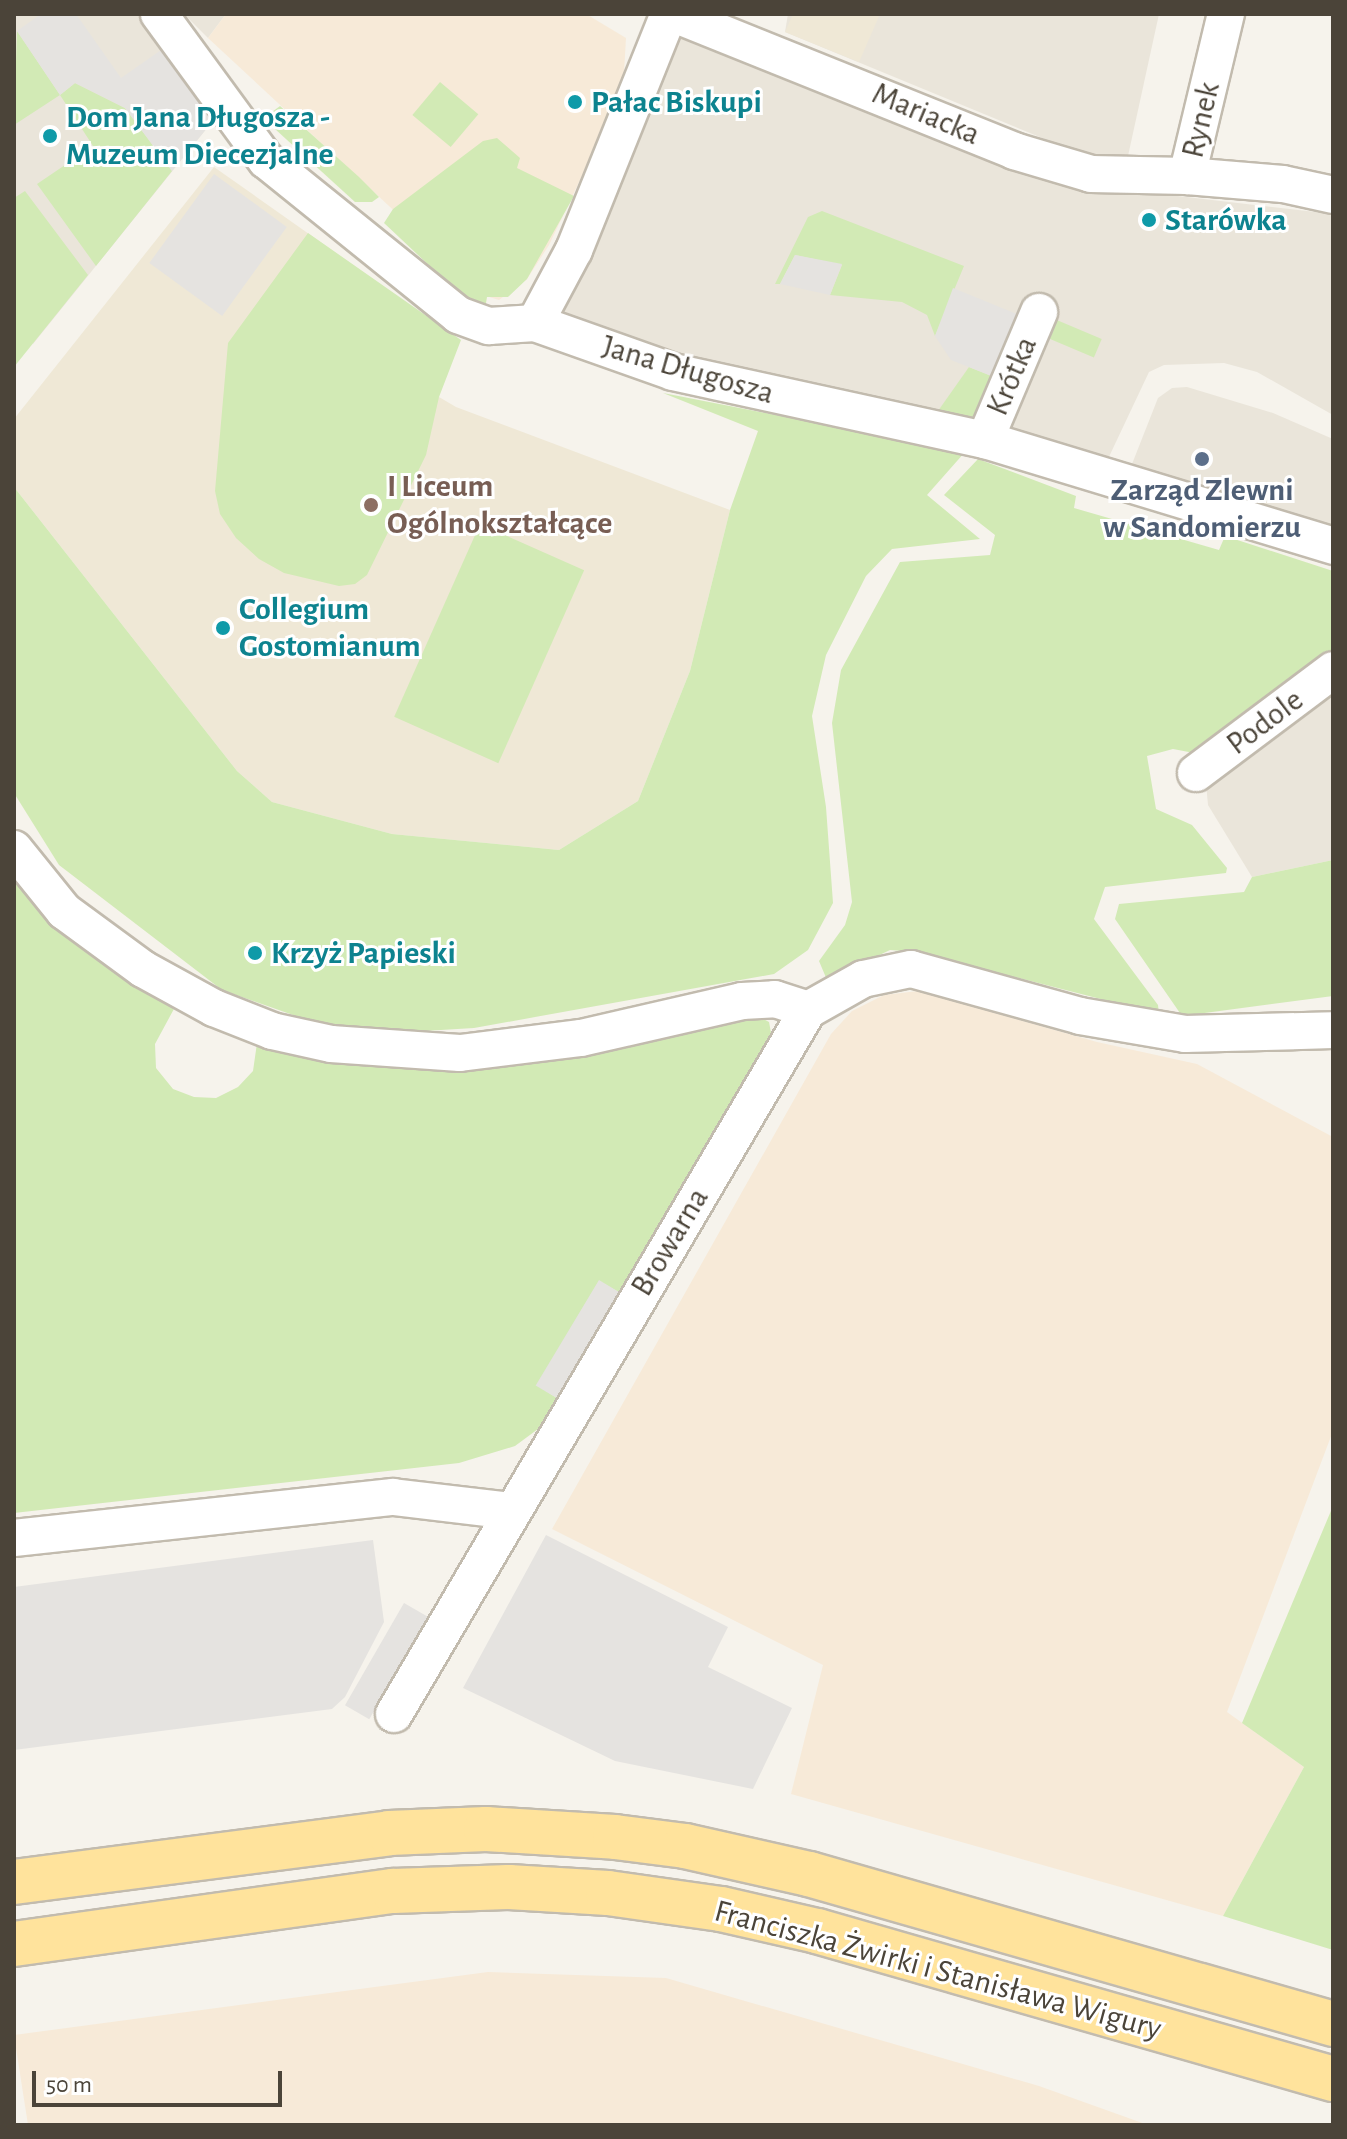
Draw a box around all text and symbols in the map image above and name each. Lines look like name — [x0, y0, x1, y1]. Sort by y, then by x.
street label: Mariacka — [866, 74, 986, 154]
street label: Rynek — [1174, 78, 1228, 162]
place label: Pałac Biskupi — [591, 83, 762, 121]
marker: Pałac Biskupi — [566, 93, 584, 111]
place label: Dom Jana Długosza - Muzeum Diecezjalne — [66, 99, 334, 174]
marker: Dom Jana Długosza - Muzeum Diecezjalne — [41, 127, 59, 145]
place label: Starówka — [1165, 201, 1287, 239]
marker: Starówka — [1140, 211, 1158, 229]
street label: Jana Długosza — [598, 327, 778, 413]
street label: Krótka — [978, 331, 1046, 421]
marker: Zarząd Zlewni w Sandomierzu — [1193, 450, 1211, 468]
place label: I Liceum Ogólnokształcące — [387, 468, 612, 543]
place label: Zarząd Zlewni w Sandomierzu — [1103, 472, 1301, 547]
marker: I Liceum Ogólnokształcące — [362, 496, 380, 514]
place label: Collegium Gostomianum — [239, 591, 421, 666]
marker: Collegium Gostomianum — [214, 619, 232, 637]
street label: Podole — [1219, 681, 1311, 763]
place label: Krzyż Papieski — [271, 934, 456, 972]
marker: Krzyż Papieski — [246, 944, 264, 962]
street label: Browarna — [623, 1181, 717, 1303]
street label: Franciszka Żwirki i Stanisława Wigury — [710, 1892, 1166, 2048]
scale bar — [36, 2055, 286, 2105]
text: 50 m — [46, 2073, 92, 2097]

